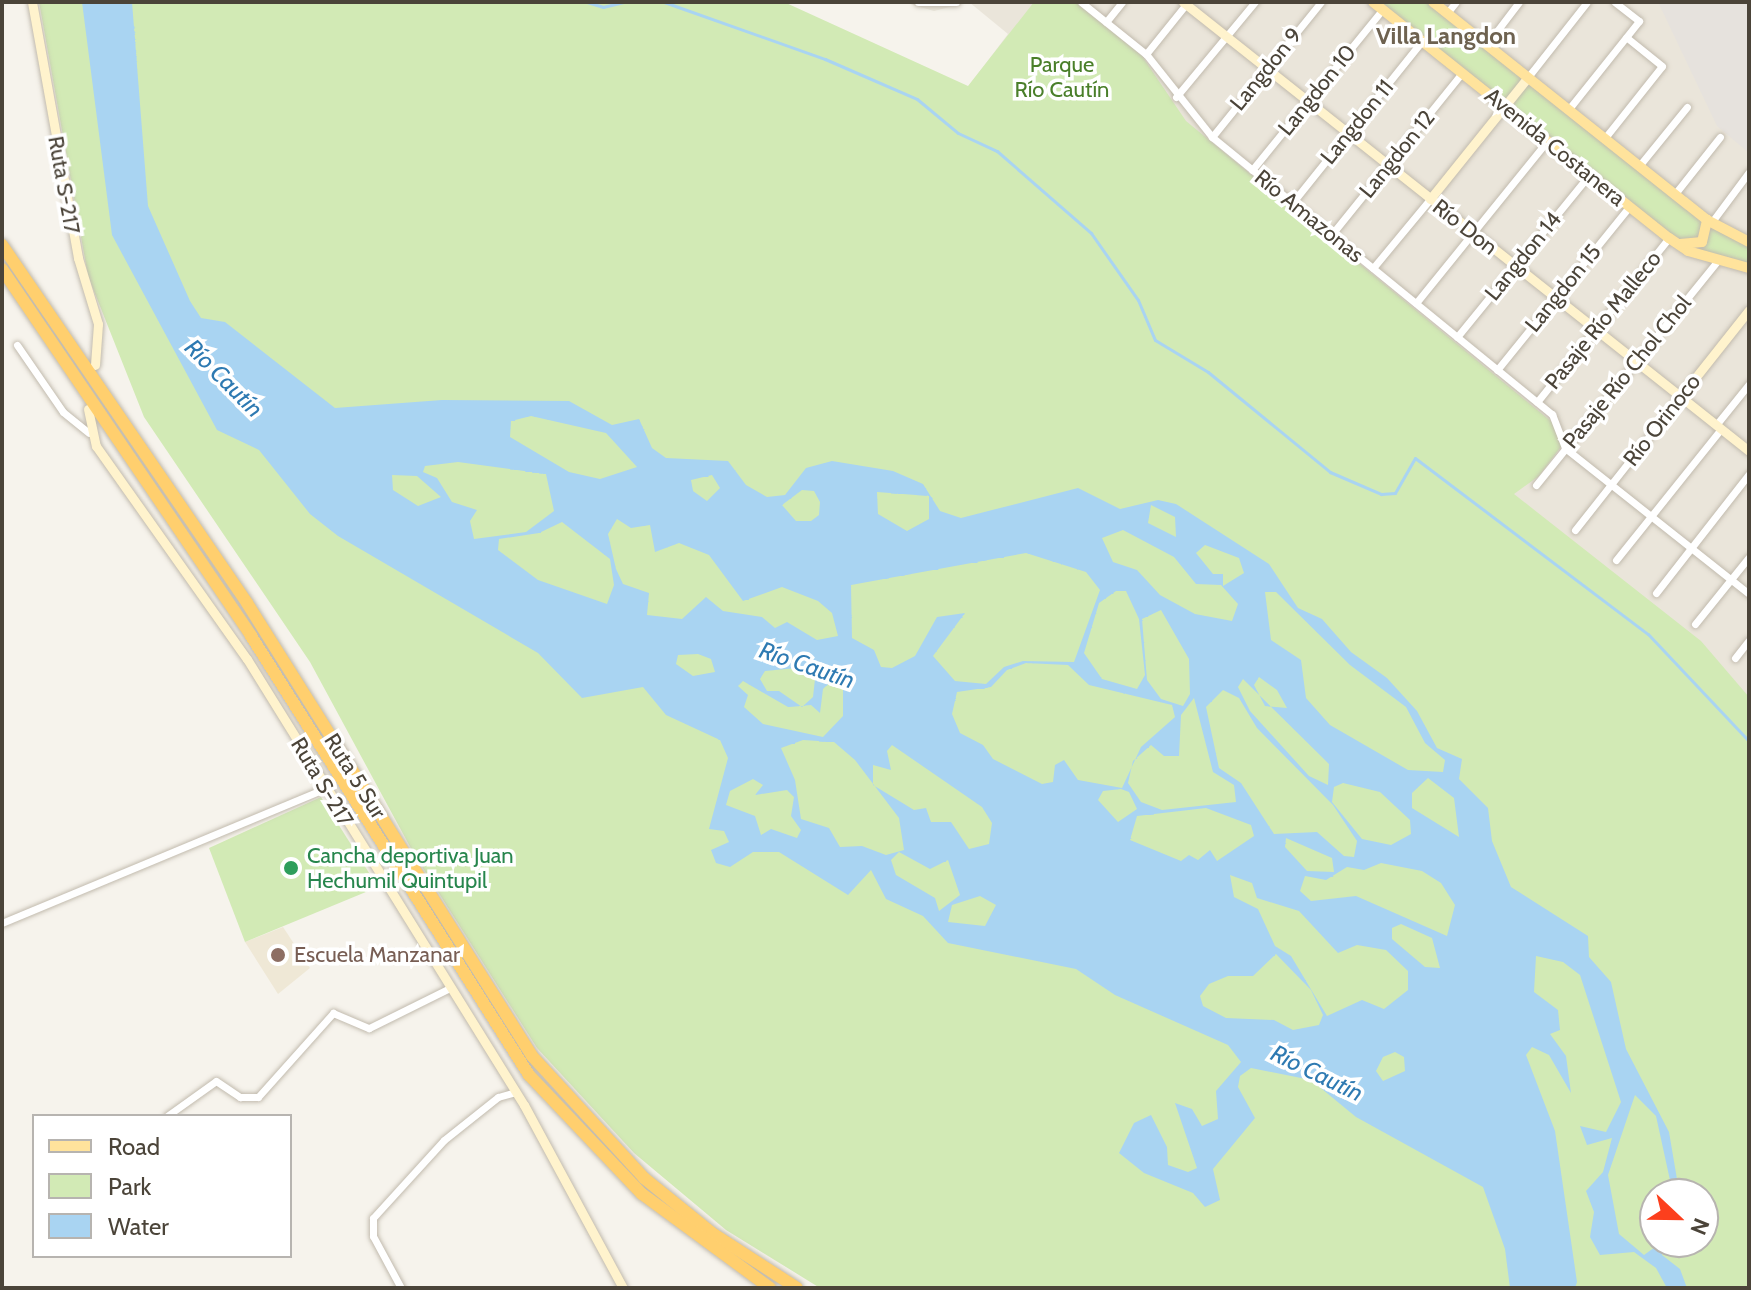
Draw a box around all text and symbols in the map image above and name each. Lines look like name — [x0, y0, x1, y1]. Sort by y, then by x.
street label: Langdon 9 — [1225, 22, 1307, 116]
district label: Villa Langdon — [1376, 22, 1516, 50]
street label: Langdon 10 — [1272, 39, 1362, 141]
park label: Parque Río Cautín — [1015, 51, 1109, 102]
street label: Langdon 11 — [1315, 75, 1399, 169]
street label: Avenida Costanera — [1480, 82, 1630, 212]
street label: Langdon 12 — [1354, 105, 1440, 203]
street label: Ruta S-217 — [42, 134, 86, 236]
street label: Río Amazonas — [1249, 164, 1369, 268]
street label: Río Don — [1427, 193, 1503, 261]
street label: Langdon 14 — [1479, 206, 1567, 306]
street label: Langdon 15 — [1520, 239, 1606, 337]
street label: Pasaje Río Malleco — [1539, 246, 1667, 394]
street label: Pasaje Río Chol Chol — [1557, 290, 1697, 454]
water label: Río Cautín — [179, 333, 269, 423]
street label: Río Orinoco — [1618, 369, 1706, 471]
water label: Río Cautín — [756, 635, 858, 695]
street label: Ruta 5 Sur — [319, 729, 391, 823]
street label: Ruta S-217 — [285, 733, 359, 831]
place label: Cancha deportiva Juan Hechumil Quintupil — [307, 842, 514, 894]
marker: Cancha deportiva Juan Hechumil Quintupil — [282, 859, 300, 877]
place label: Escuela Manzanar — [294, 942, 460, 968]
marker: Escuela Manzanar — [269, 946, 287, 964]
water label: Río Cautín — [1266, 1038, 1368, 1108]
legend — [32, 1114, 292, 1258]
text: Road — [108, 1132, 160, 1161]
text: Park — [108, 1172, 151, 1201]
north arrow — [1639, 1178, 1719, 1258]
text: Water — [108, 1212, 169, 1241]
text: N — [1684, 1214, 1715, 1239]

